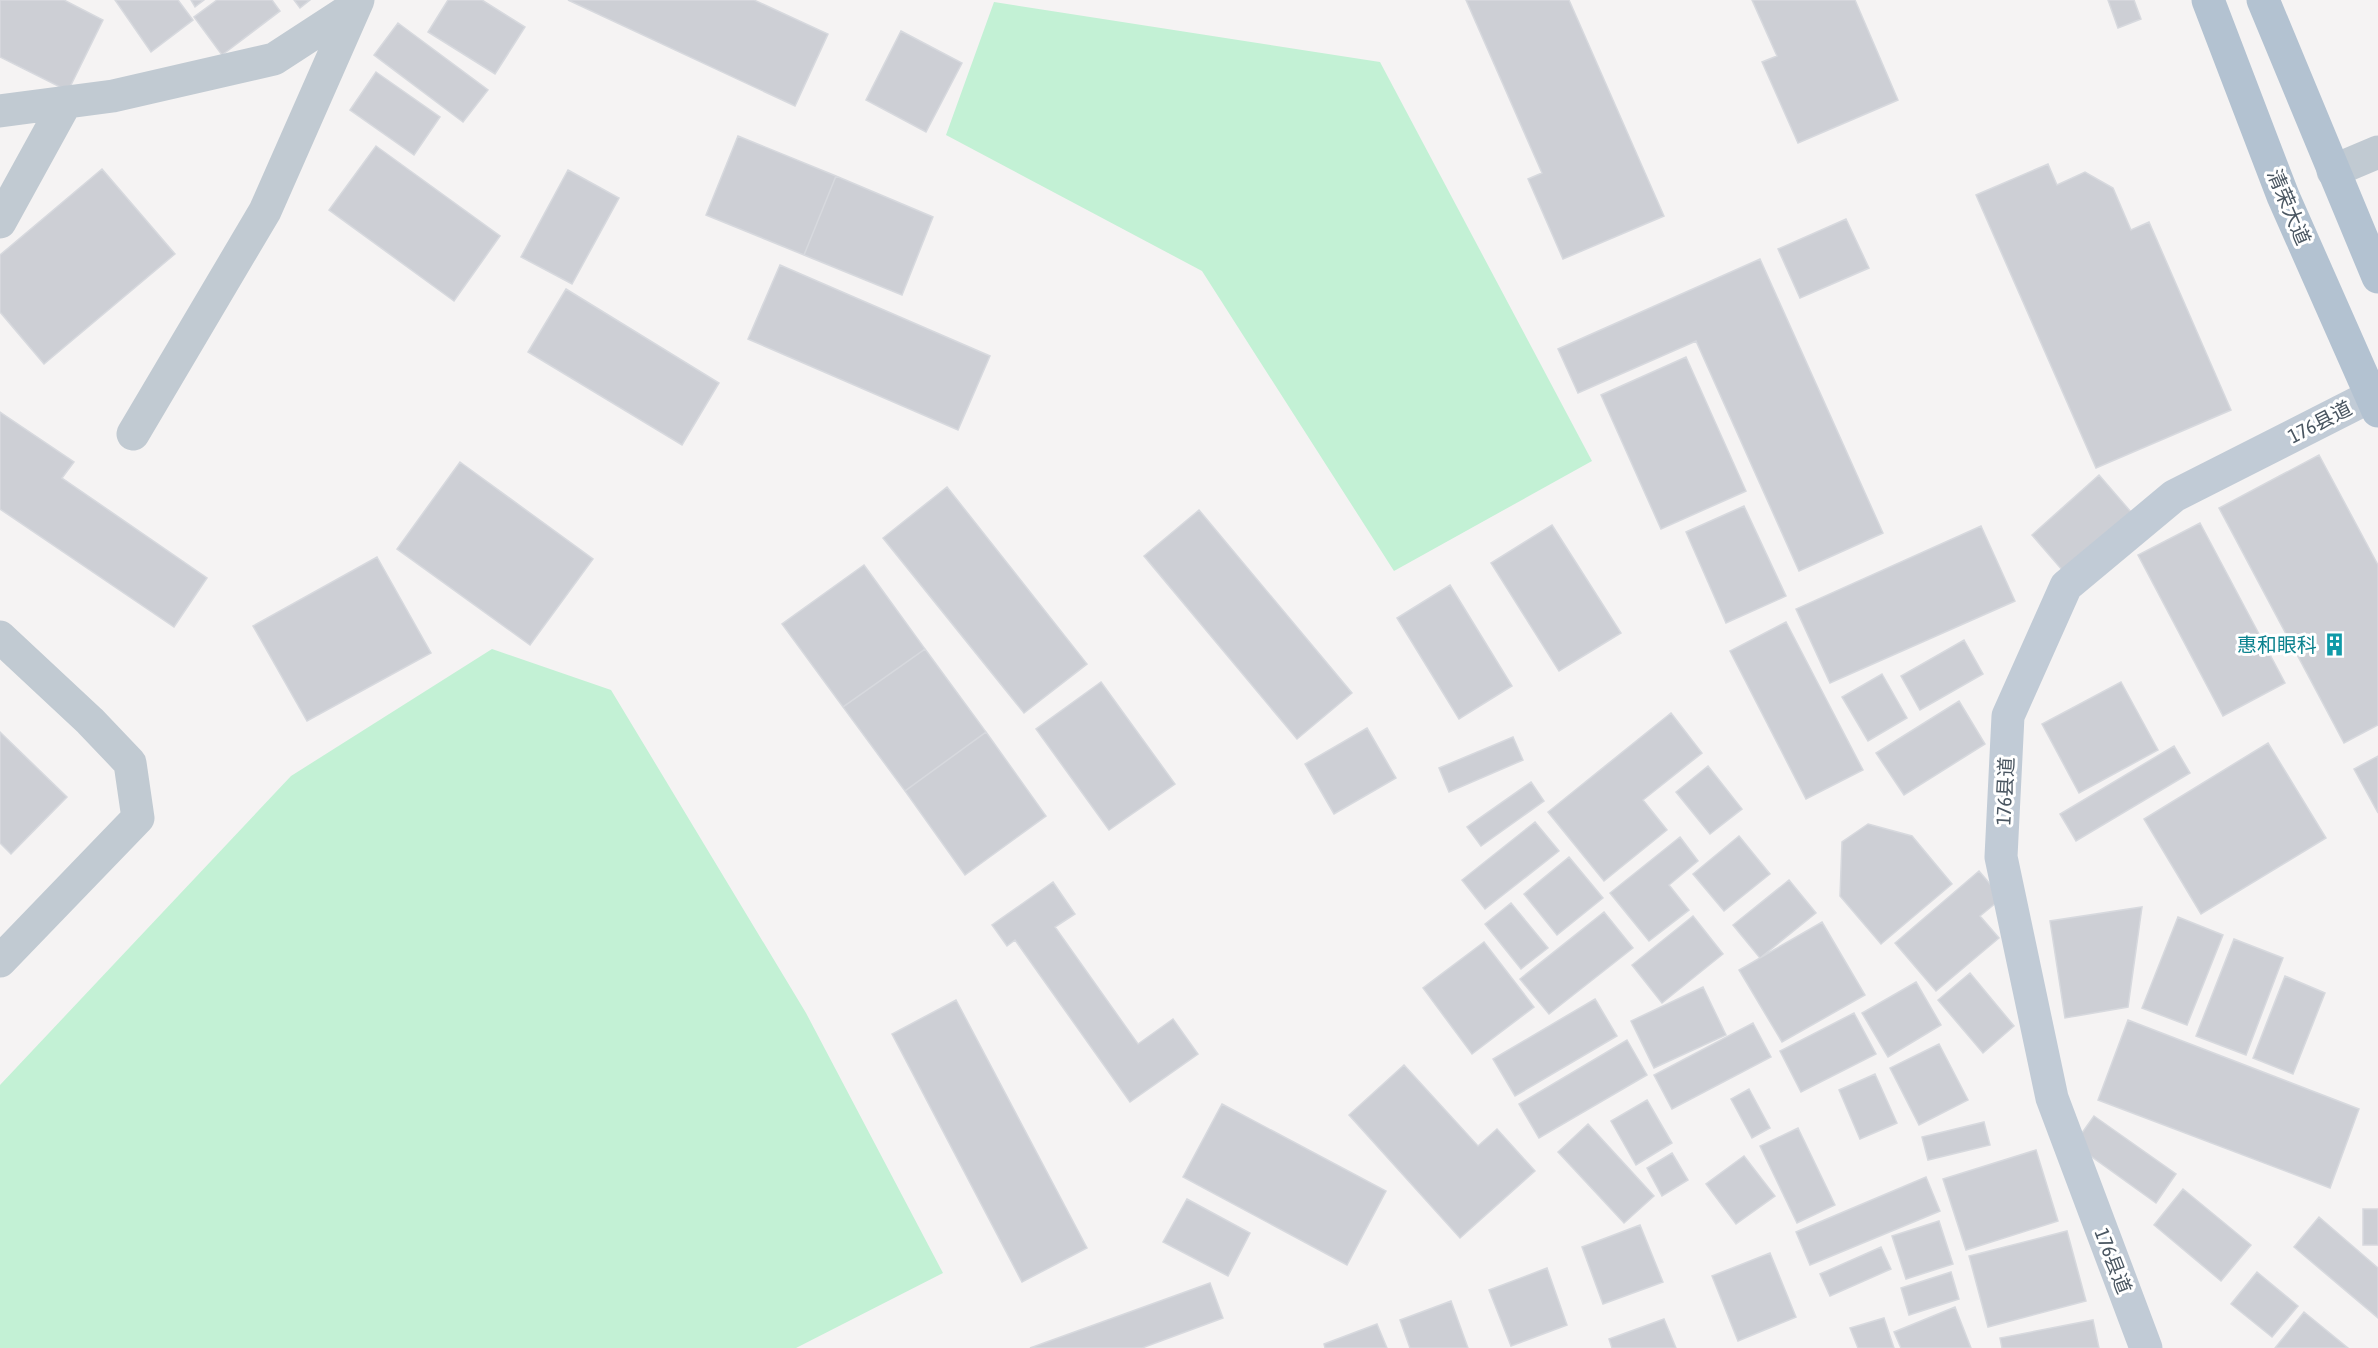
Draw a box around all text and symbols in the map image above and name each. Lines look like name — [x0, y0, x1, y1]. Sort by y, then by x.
street label: 清荣大道 — [2263, 165, 2316, 248]
street label: 176县道 — [2284, 396, 2355, 447]
building icon: 惠和眼科 — [2322, 632, 2348, 658]
place label: 惠和眼科 — [2237, 633, 2317, 656]
street label: 176县道 — [1991, 756, 2018, 826]
street label: 176县道 — [2091, 1225, 2136, 1297]

